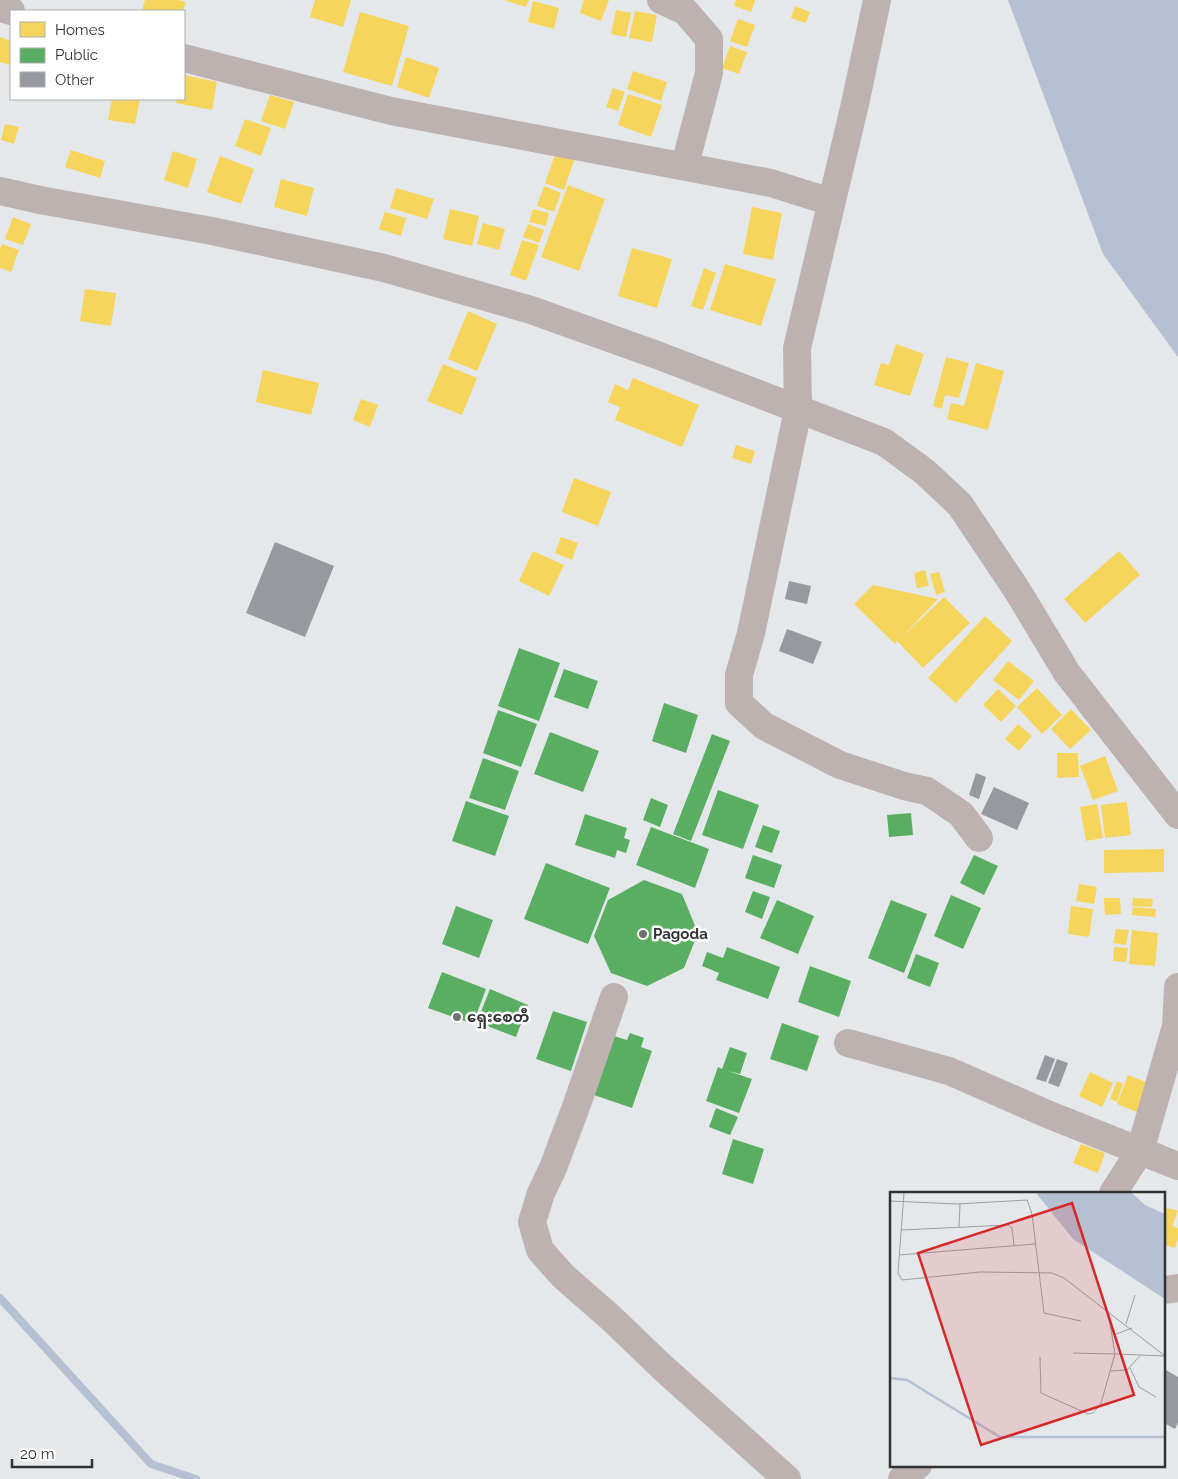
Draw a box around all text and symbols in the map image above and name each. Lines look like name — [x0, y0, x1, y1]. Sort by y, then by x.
legend — [10, 10, 185, 100]
text: Homes — [55, 21, 105, 39]
text: Public — [55, 46, 98, 64]
text: Other — [55, 71, 95, 89]
place label: Pagoda — [653, 925, 708, 943]
marker: Pagoda — [637, 928, 649, 940]
place label: ရှေးစေတီ — [467, 1007, 529, 1029]
marker: ရှေးစေတီ — [451, 1011, 463, 1023]
inset map — [890, 1192, 1166, 1466]
scale bar — [12, 1436, 92, 1468]
text: 20 m — [20, 1445, 55, 1463]

